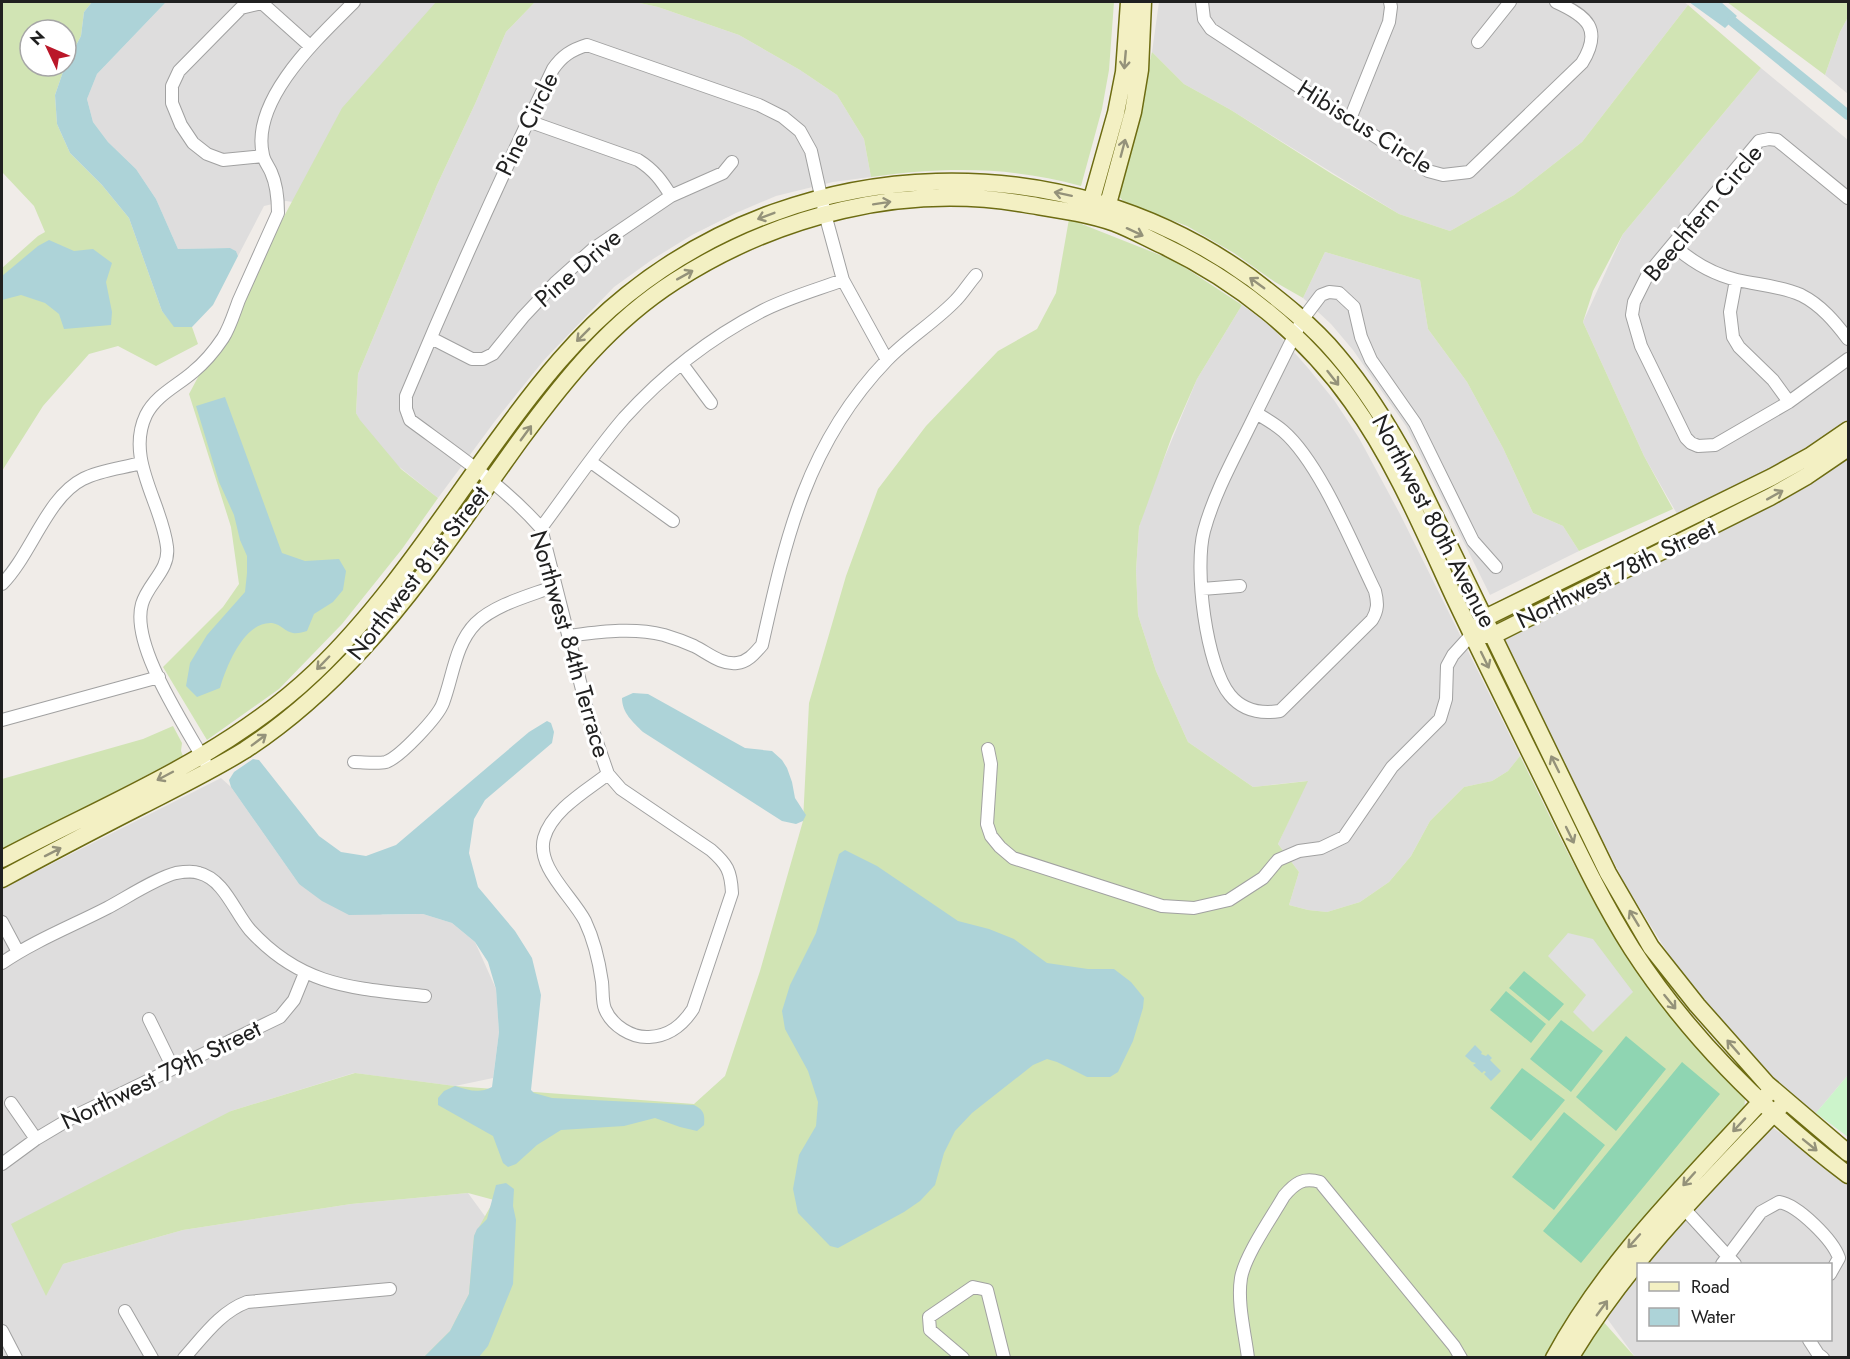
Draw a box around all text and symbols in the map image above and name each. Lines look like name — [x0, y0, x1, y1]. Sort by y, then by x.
north arrow — [18, 18, 78, 78]
text: N — [25, 25, 50, 50]
one-way arrow — [1119, 49, 1130, 69]
street label: Pine Circle — [486, 66, 567, 182]
street label: Hibiscus Circle — [1291, 71, 1440, 182]
street label: Beechfern Circle — [1635, 137, 1770, 289]
one-way arrow — [1118, 139, 1129, 158]
one-way arrow — [1053, 188, 1073, 199]
one-way arrow — [872, 197, 892, 208]
one-way arrow — [758, 211, 776, 222]
street label: Pine Drive — [527, 220, 629, 315]
one-way arrow — [1126, 227, 1144, 239]
one-way arrow — [676, 269, 693, 281]
one-way arrow — [1250, 277, 1266, 289]
one-way arrow — [576, 328, 591, 343]
one-way arrow — [1327, 370, 1340, 386]
street label: Northwest 80th Avenue — [1363, 408, 1506, 634]
one-way arrow — [520, 426, 532, 442]
street label: Northwest 81st Street — [338, 478, 497, 667]
one-way arrow — [1766, 488, 1783, 500]
street label: Northwest 78th Street — [1510, 510, 1721, 637]
street label: Northwest 84th Terrace — [521, 526, 620, 762]
one-way arrow — [1479, 651, 1491, 669]
one-way arrow — [316, 656, 330, 671]
one-way arrow — [251, 733, 267, 746]
one-way arrow — [1549, 755, 1560, 773]
one-way arrow — [157, 770, 174, 782]
one-way arrow — [1565, 826, 1577, 844]
one-way arrow — [44, 845, 62, 857]
one-way arrow — [1628, 909, 1639, 927]
one-way arrow — [1663, 994, 1677, 1009]
street label: Northwest 79th Street — [55, 1011, 267, 1138]
one-way arrow — [1726, 1039, 1739, 1055]
one-way arrow — [1732, 1118, 1746, 1133]
one-way arrow — [1802, 1139, 1818, 1152]
one-way arrow — [1682, 1171, 1696, 1186]
one-way arrow — [1627, 1233, 1641, 1248]
legend — [1637, 1263, 1832, 1341]
text: Road — [1691, 1274, 1730, 1300]
one-way arrow — [1596, 1301, 1608, 1317]
text: Water — [1691, 1304, 1736, 1330]

